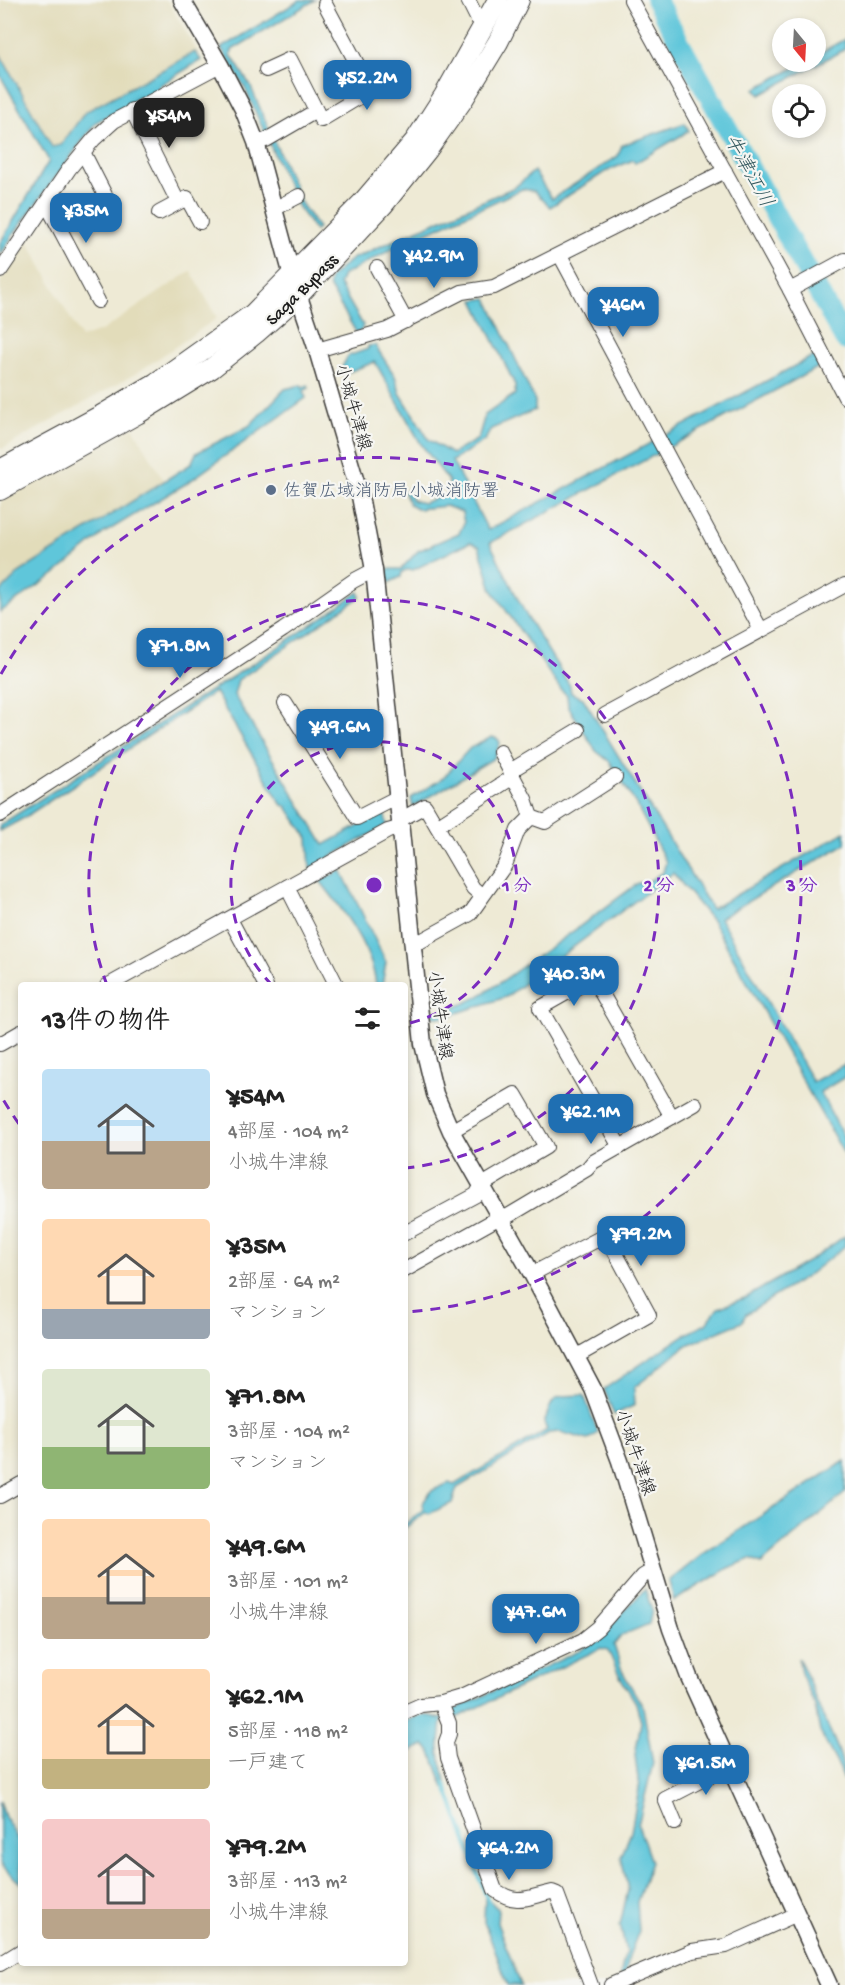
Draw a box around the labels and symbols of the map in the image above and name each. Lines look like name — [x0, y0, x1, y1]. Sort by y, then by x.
north arrow — [772, 18, 826, 72]
pin: ¥52.2M — [318, 60, 416, 111]
pin: ¥54M — [133, 98, 205, 149]
water label: 牛津江川 — [717, 130, 778, 212]
pin: ¥35M — [50, 193, 122, 244]
pin: ¥42.9M — [385, 238, 483, 289]
street label: Saga Bypass — [262, 249, 344, 331]
pin: ¥46M — [587, 287, 659, 338]
street label: 小城牛津線 — [329, 361, 375, 454]
place label: 佐賀広域消防局小城消防署 — [283, 481, 499, 503]
marker: 佐賀広域消防局小城消防署 — [264, 483, 278, 497]
pin: ¥71.8M — [131, 628, 229, 679]
pin: ¥49.6M — [291, 709, 389, 760]
centre of rings — [364, 875, 384, 895]
text: 1 分 — [501, 876, 532, 898]
text: 2 分 — [643, 876, 675, 898]
text: 3 分 — [785, 876, 818, 898]
pin: ¥40.3M — [525, 956, 623, 1007]
street label: 小城牛津線 — [422, 969, 456, 1061]
pin: ¥62.1M — [542, 1094, 640, 1145]
pin: ¥79.2M — [592, 1216, 690, 1267]
street label: 小城牛津線 — [609, 1407, 659, 1499]
pin: ¥47.6M — [487, 1594, 585, 1645]
pin: ¥61.5M — [657, 1745, 755, 1796]
pin: ¥64.2M — [460, 1830, 558, 1881]

